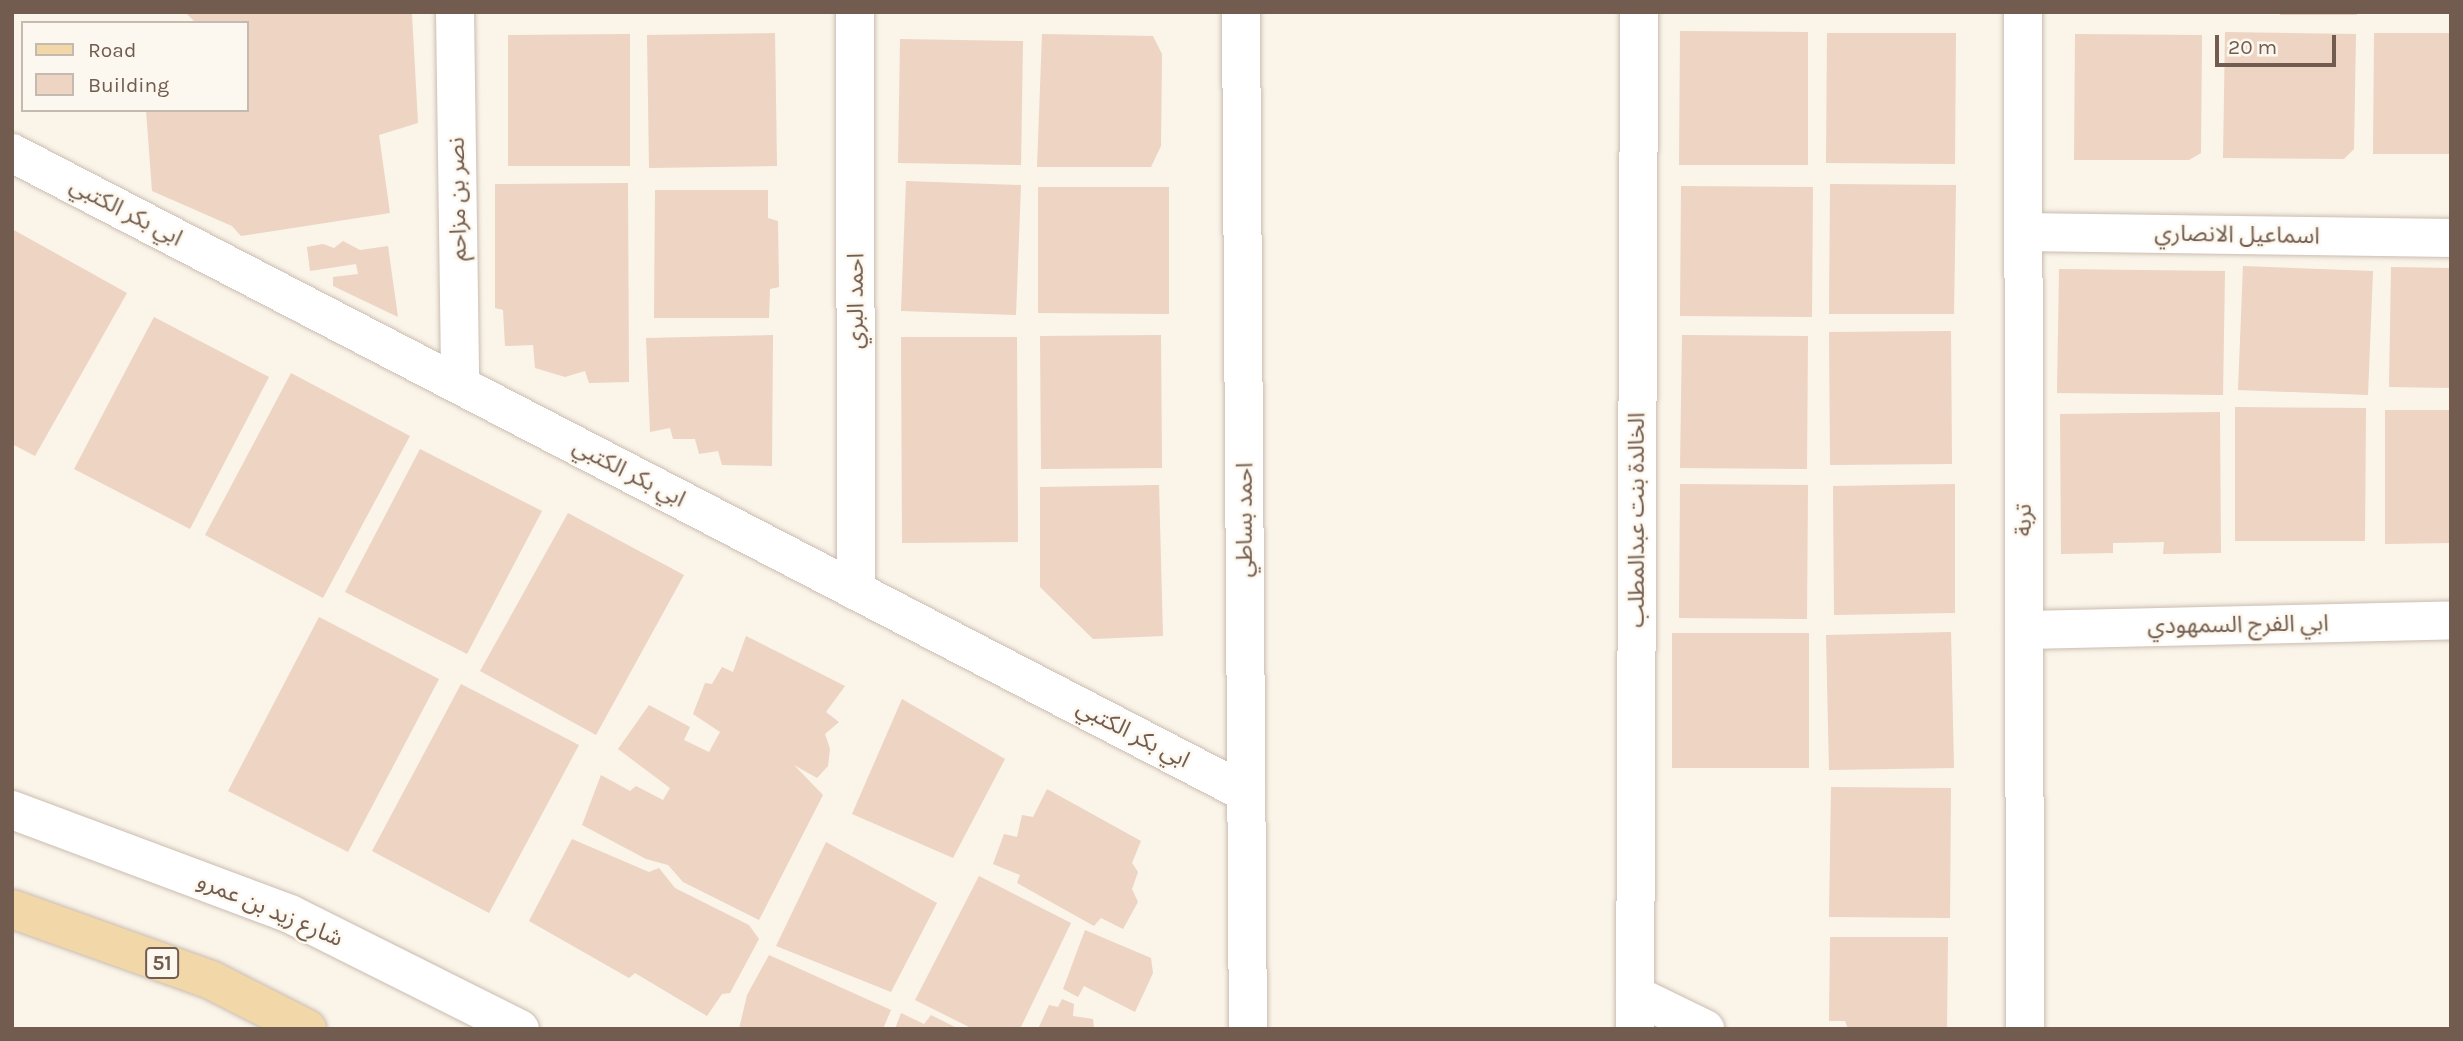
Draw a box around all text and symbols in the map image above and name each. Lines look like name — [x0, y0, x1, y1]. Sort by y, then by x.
legend — [21, 21, 248, 112]
scale bar — [2218, 21, 2339, 65]
text: 20 m — [2228, 35, 2277, 59]
text: Road — [88, 38, 136, 62]
text: Building — [88, 73, 169, 97]
street label: نصر بن مزاحم — [443, 137, 473, 261]
street label: ابي بكر الكتبي — [65, 172, 187, 252]
street label: اسماعيل الانصاري — [2154, 220, 2320, 250]
street label: احمد البري — [842, 253, 870, 349]
street label: الخالدة بنت عبدالمطلب — [1623, 412, 1651, 628]
street label: ابي بكر الكتبي — [568, 433, 690, 513]
street label: احمد بساطي — [1231, 463, 1259, 577]
street label: تربة — [2010, 504, 2038, 536]
street label: ابي الفرج السمهودي — [2147, 610, 2329, 640]
street label: ابي بكر الكتبي — [1072, 694, 1194, 774]
street label: شارع زيد بن عمرو — [193, 867, 347, 953]
road number: 51 — [144, 946, 180, 981]

